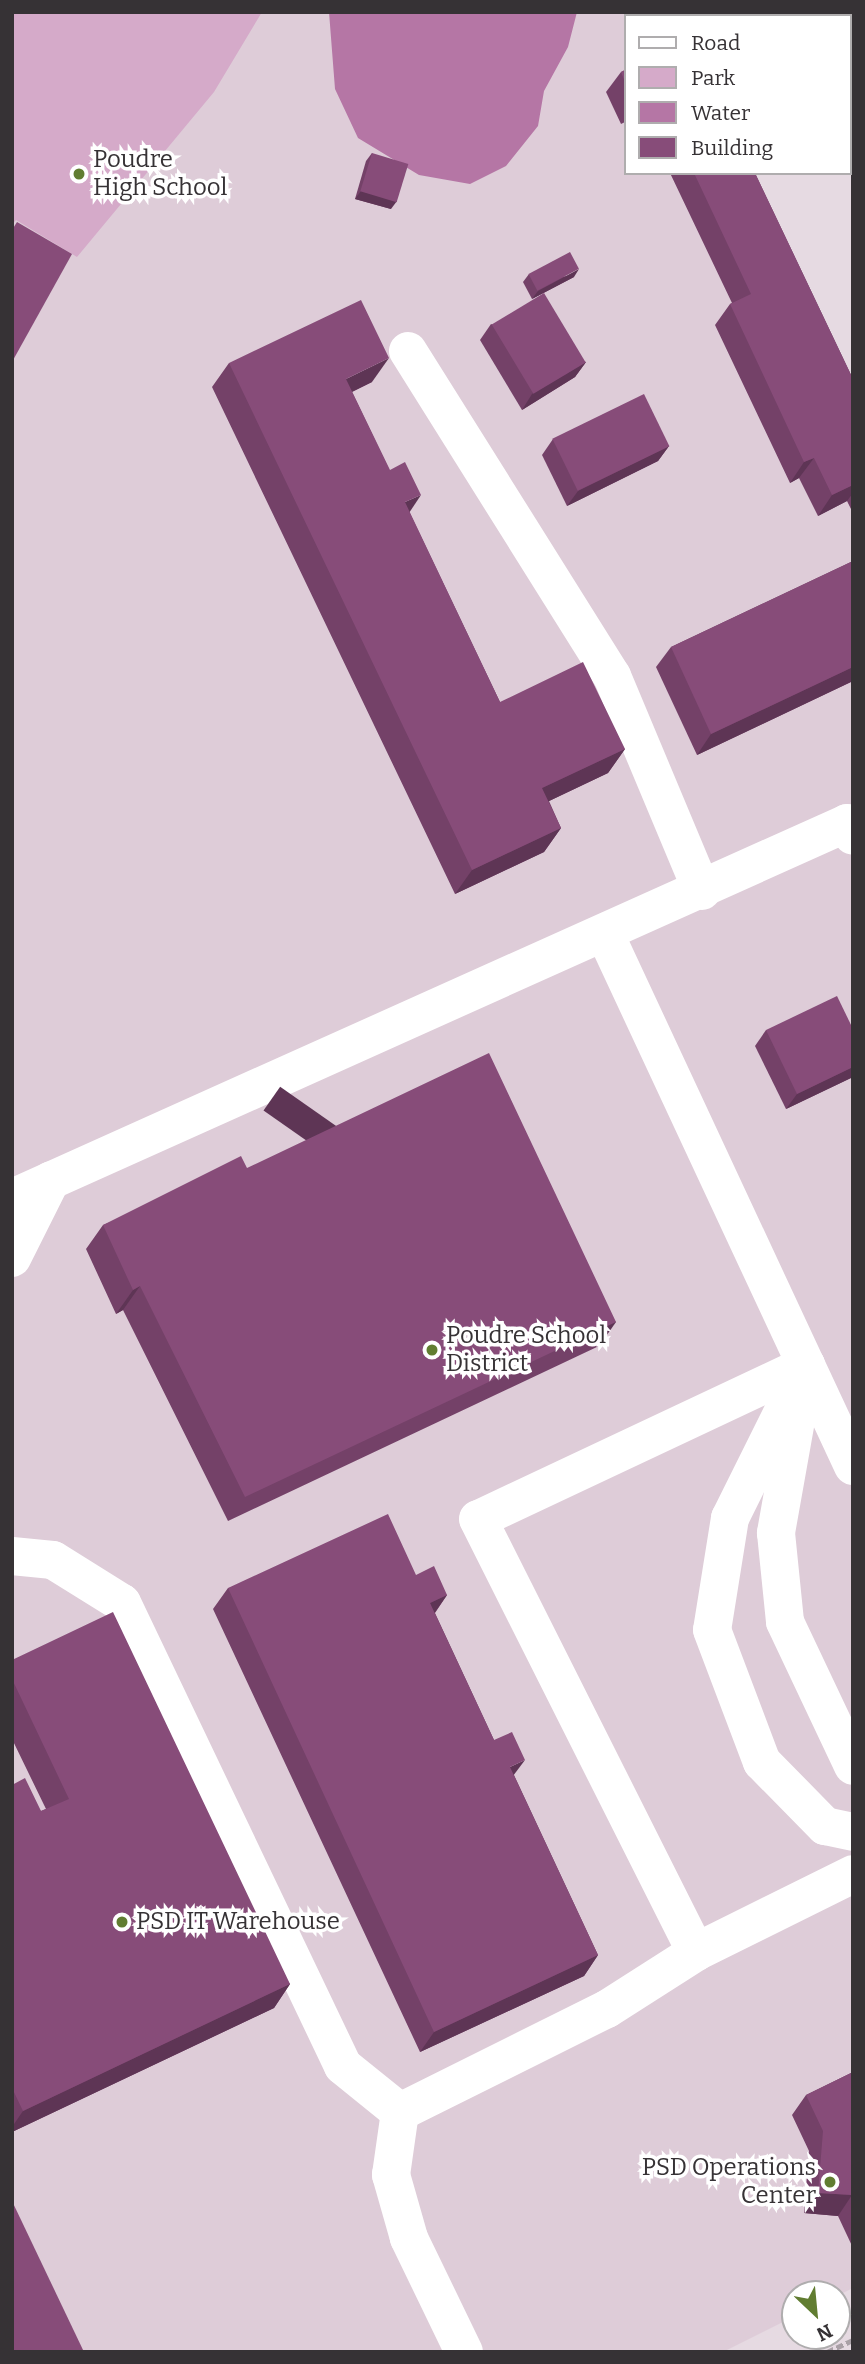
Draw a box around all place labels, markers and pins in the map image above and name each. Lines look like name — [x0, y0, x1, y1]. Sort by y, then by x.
place label: Poudre High School — [93, 146, 227, 202]
marker: Poudre High School — [71, 166, 87, 182]
place label: Poudre School District — [446, 1322, 606, 1378]
marker: Poudre School District — [424, 1342, 440, 1358]
place label: PSD IT Warehouse — [136, 1908, 340, 1936]
marker: PSD IT Warehouse — [114, 1914, 130, 1930]
place label: PSD Operations Center — [642, 2154, 816, 2210]
marker: PSD Operations Center — [822, 2174, 838, 2190]

